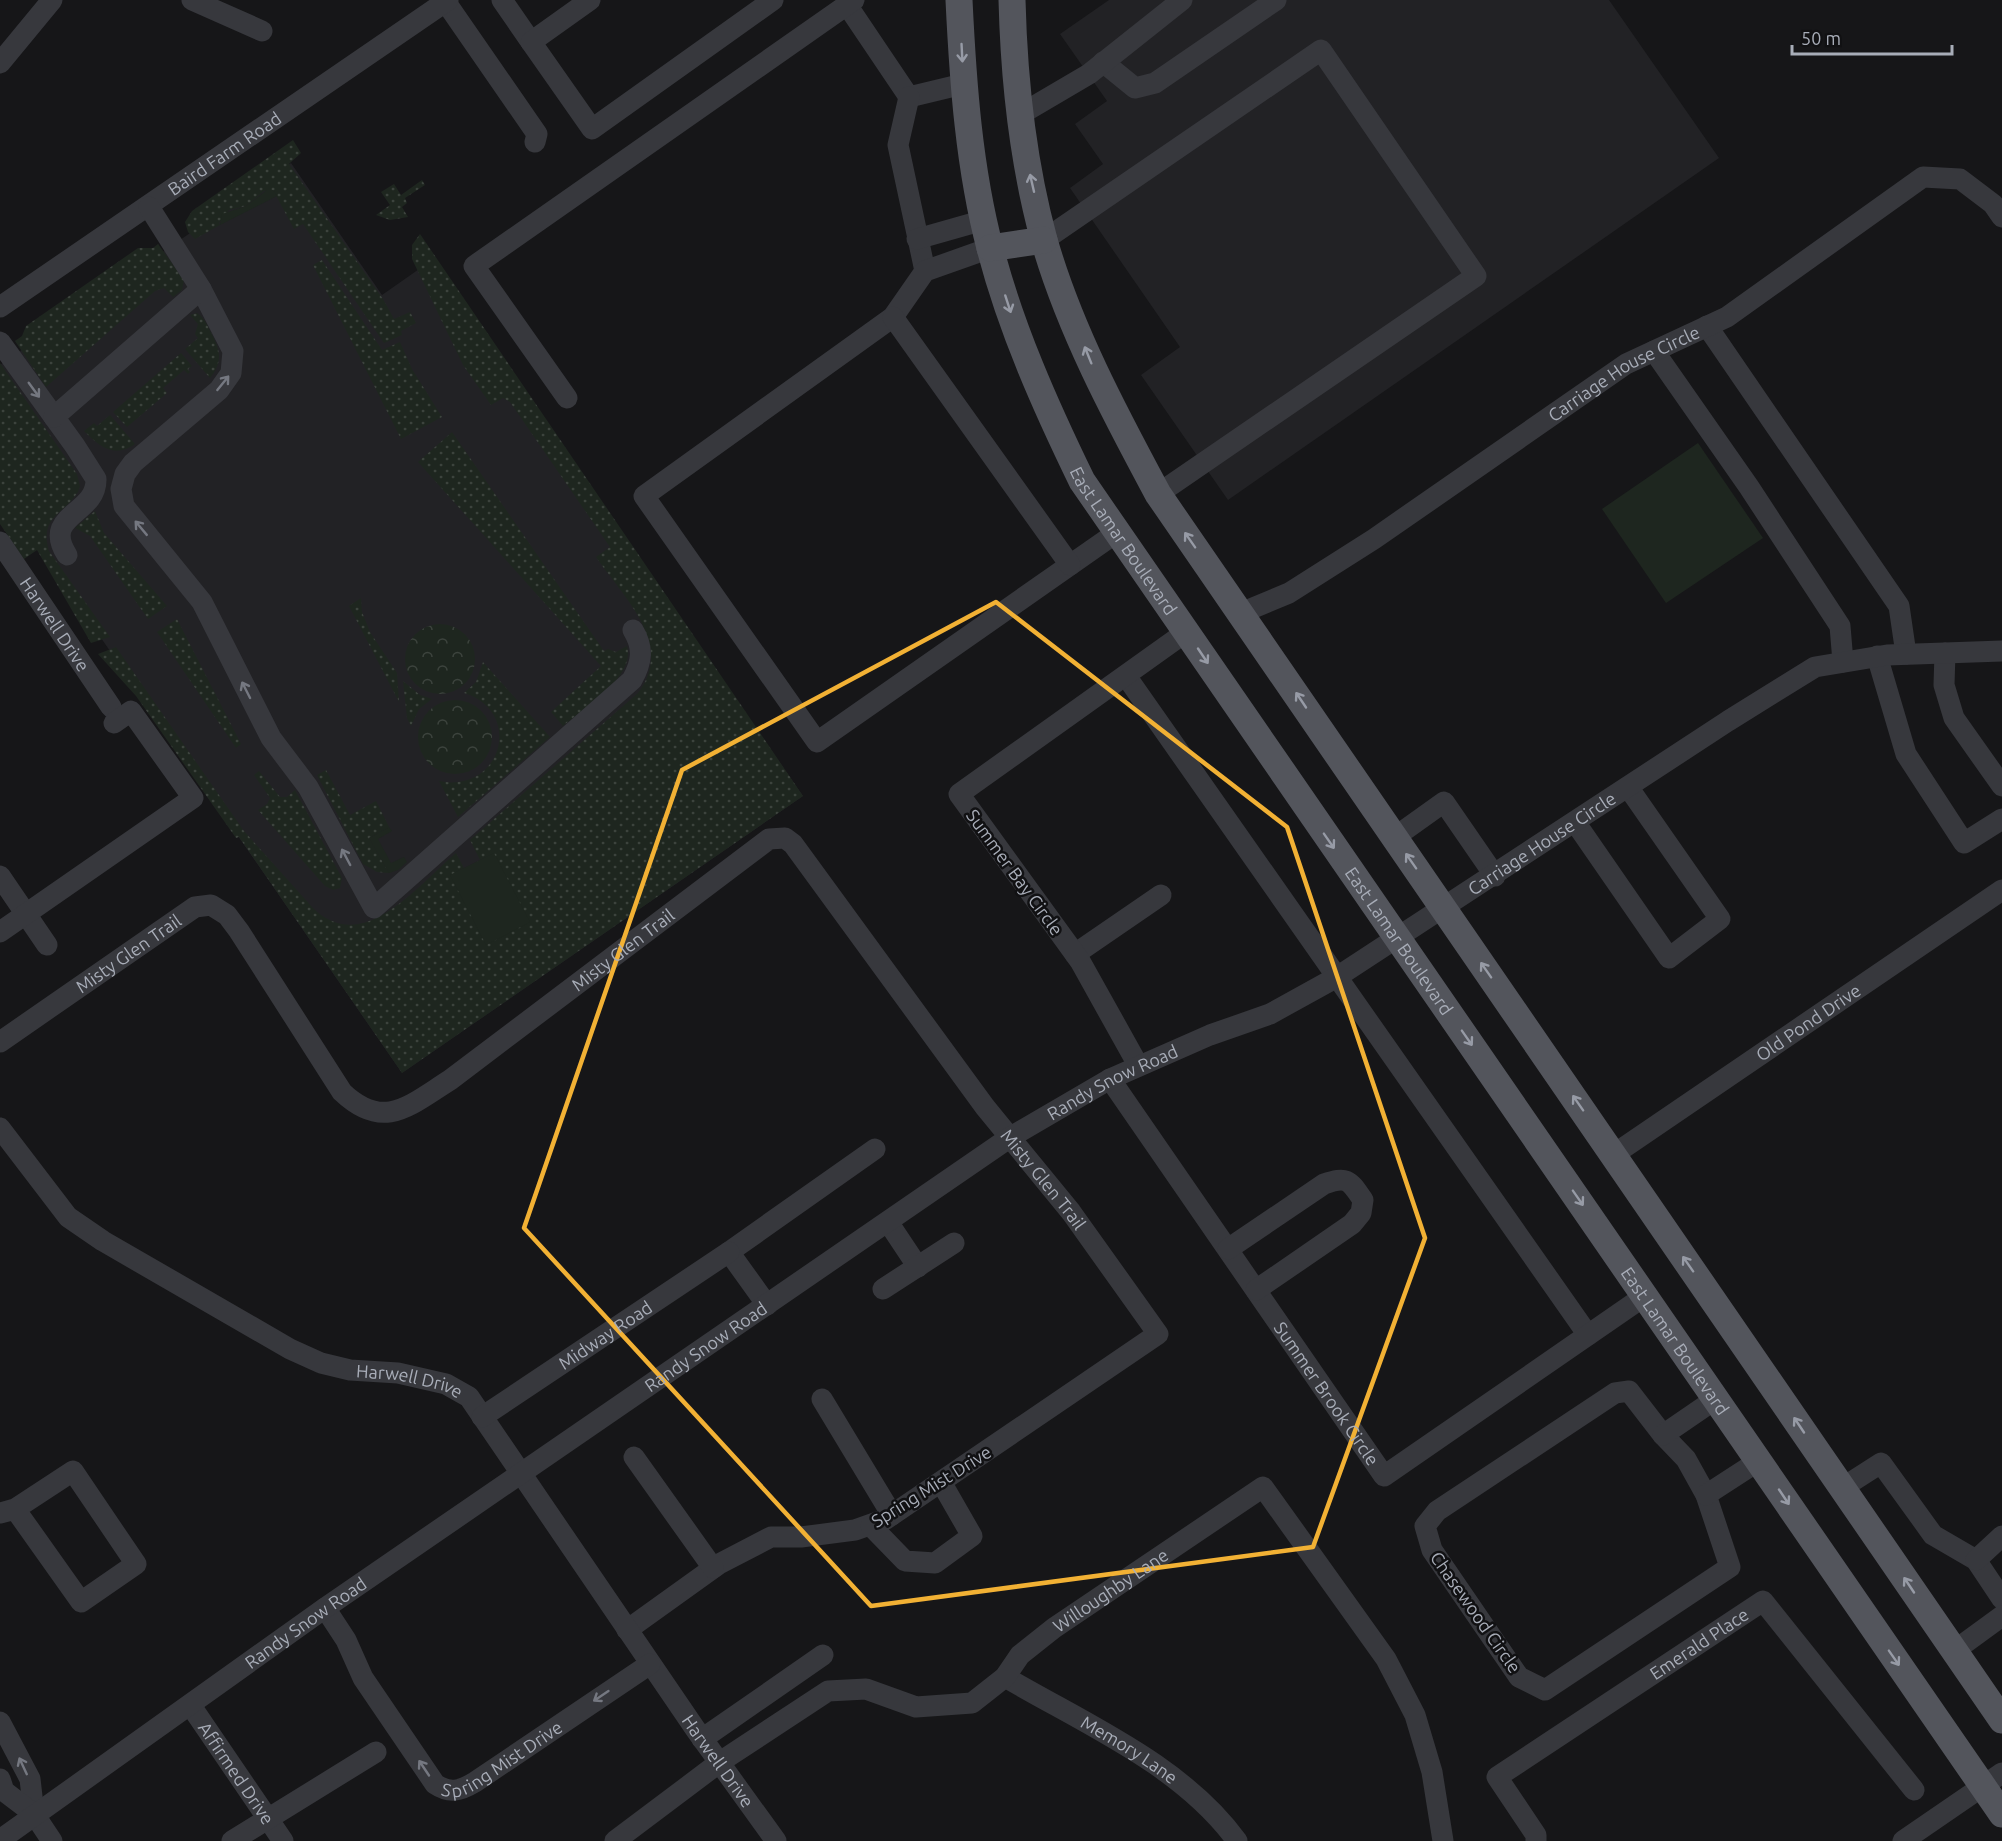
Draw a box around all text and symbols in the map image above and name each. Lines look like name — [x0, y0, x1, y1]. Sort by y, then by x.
scale bar — [1792, 18, 1952, 56]
text: 50 m — [1801, 28, 1841, 48]
one-way arrow — [956, 43, 967, 63]
street label: Baird Farm Road — [164, 108, 285, 199]
one-way arrow — [1025, 174, 1037, 193]
one-way arrow — [1003, 294, 1014, 313]
street label: Carriage House Circle — [1544, 321, 1703, 425]
one-way arrow — [1082, 346, 1093, 365]
one-way arrow — [217, 375, 230, 391]
one-way arrow — [28, 381, 40, 397]
street label: East Lamar Boulevard — [1067, 463, 1181, 618]
one-way arrow — [134, 520, 147, 536]
one-way arrow — [1184, 532, 1196, 548]
street label: Harwell Drive — [17, 573, 94, 675]
one-way arrow — [1197, 648, 1209, 664]
one-way arrow — [240, 682, 252, 700]
one-way arrow — [1295, 693, 1307, 709]
street label: Carriage House Circle — [1464, 787, 1619, 899]
street label: Summer Bay Circle — [963, 805, 1067, 939]
one-way arrow — [1323, 833, 1335, 849]
one-way arrow — [340, 849, 352, 866]
one-way arrow — [1405, 854, 1417, 870]
street label: East Lamar Boulevard — [1341, 863, 1457, 1018]
street label: Misty Glen Trail — [567, 904, 678, 995]
street label: Misty Glen Trail — [72, 910, 185, 997]
one-way arrow — [1480, 962, 1492, 978]
street label: Old Pond Drive — [1752, 980, 1864, 1065]
one-way arrow — [1461, 1029, 1473, 1046]
street label: Randy Snow Road — [1044, 1041, 1181, 1124]
one-way arrow — [1572, 1096, 1584, 1112]
street label: Misty Glen Trail — [997, 1125, 1090, 1233]
one-way arrow — [1572, 1189, 1584, 1206]
one-way arrow — [1682, 1256, 1694, 1273]
street label: East Lamar Boulevard — [1618, 1263, 1733, 1418]
street label: Midway Road — [555, 1296, 656, 1373]
street label: Randy Snow Road — [641, 1298, 770, 1396]
street label: Summer Brook Circle — [1271, 1318, 1383, 1469]
street label: Harwell Drive — [356, 1360, 467, 1402]
one-way arrow — [1793, 1417, 1805, 1433]
street label: Spring Mist Drive — [867, 1441, 995, 1531]
one-way arrow — [1778, 1488, 1790, 1504]
street label: Willoughby Lane — [1049, 1544, 1172, 1636]
street label: Chasewood Circle — [1427, 1548, 1525, 1676]
street label: Randy Snow Road — [241, 1573, 370, 1672]
one-way arrow — [1903, 1578, 1915, 1594]
street label: Emerald Place — [1646, 1604, 1752, 1683]
one-way arrow — [1888, 1649, 1900, 1665]
one-way arrow — [593, 1690, 610, 1703]
street label: Harwell Drive — [678, 1711, 758, 1811]
street label: Memory Lane — [1078, 1711, 1182, 1787]
street label: Spring Mist Drive — [440, 1716, 566, 1801]
street label: Affirmed Drive — [195, 1718, 278, 1828]
one-way arrow — [17, 1757, 29, 1775]
one-way arrow — [418, 1760, 430, 1777]

